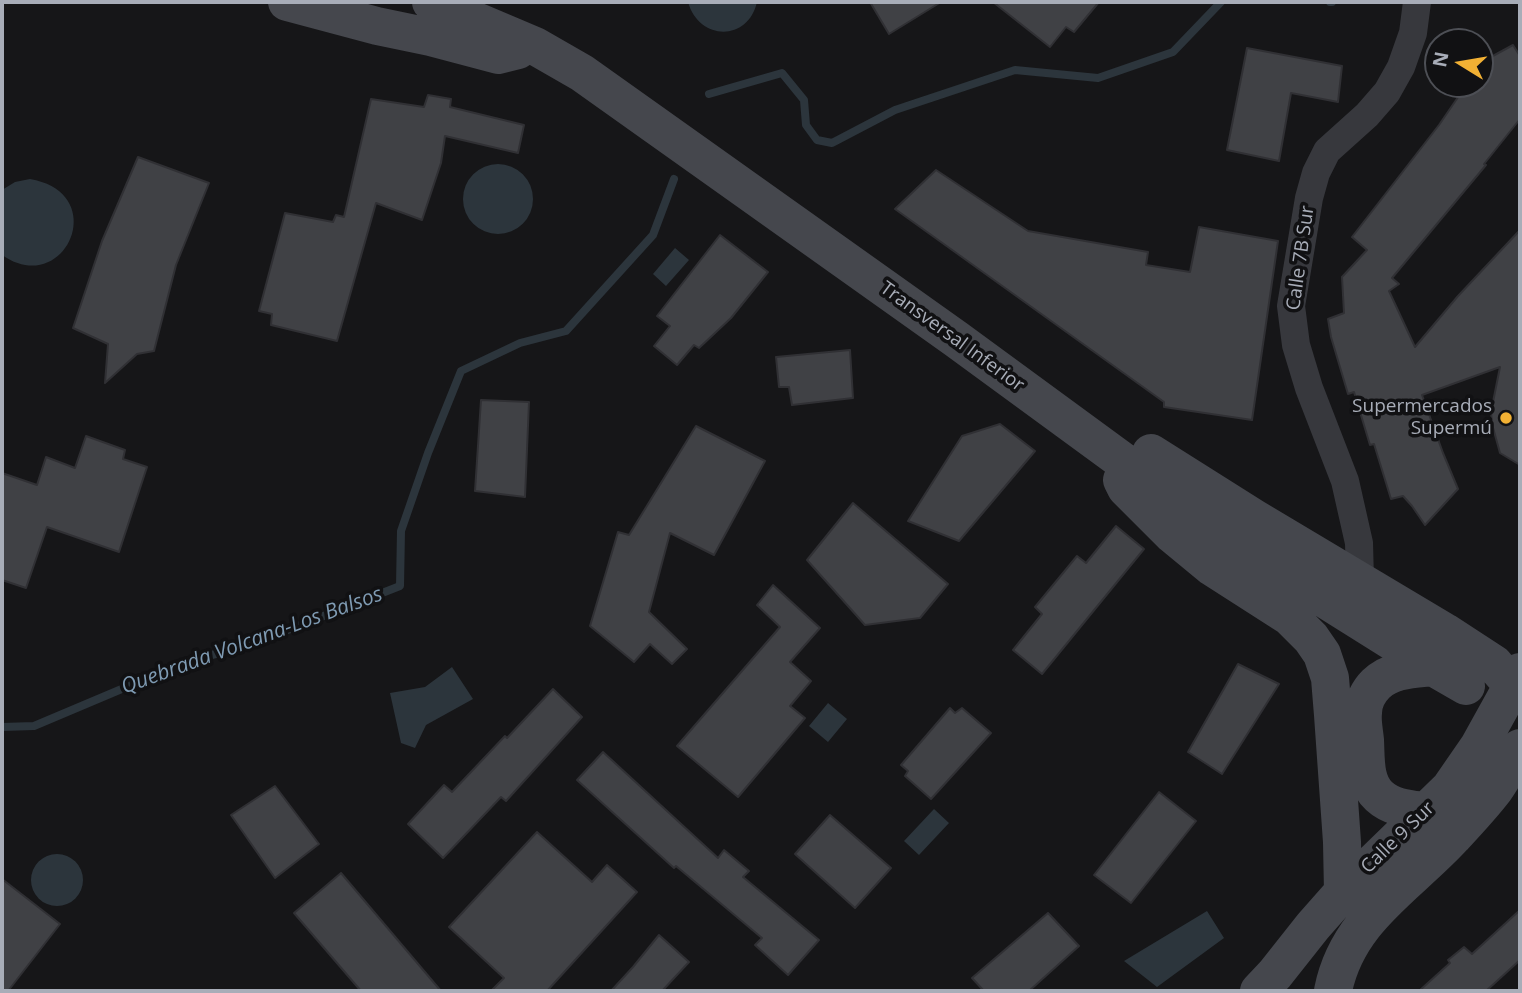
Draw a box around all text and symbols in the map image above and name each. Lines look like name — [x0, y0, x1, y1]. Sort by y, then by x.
north arrow — [1424, 28, 1494, 98]
text: N — [1426, 49, 1455, 69]
street label: Calle 7B Sur — [1282, 204, 1320, 312]
street label: Transversal Inferior — [876, 277, 1028, 397]
place label: Supermercados Supermú — [1352, 396, 1492, 440]
marker: Supermercados Supermú — [1498, 410, 1514, 426]
water label: Quebrada Volcana-Los Balsos — [118, 582, 386, 700]
street label: Calle 9 Sur — [1357, 797, 1439, 879]

